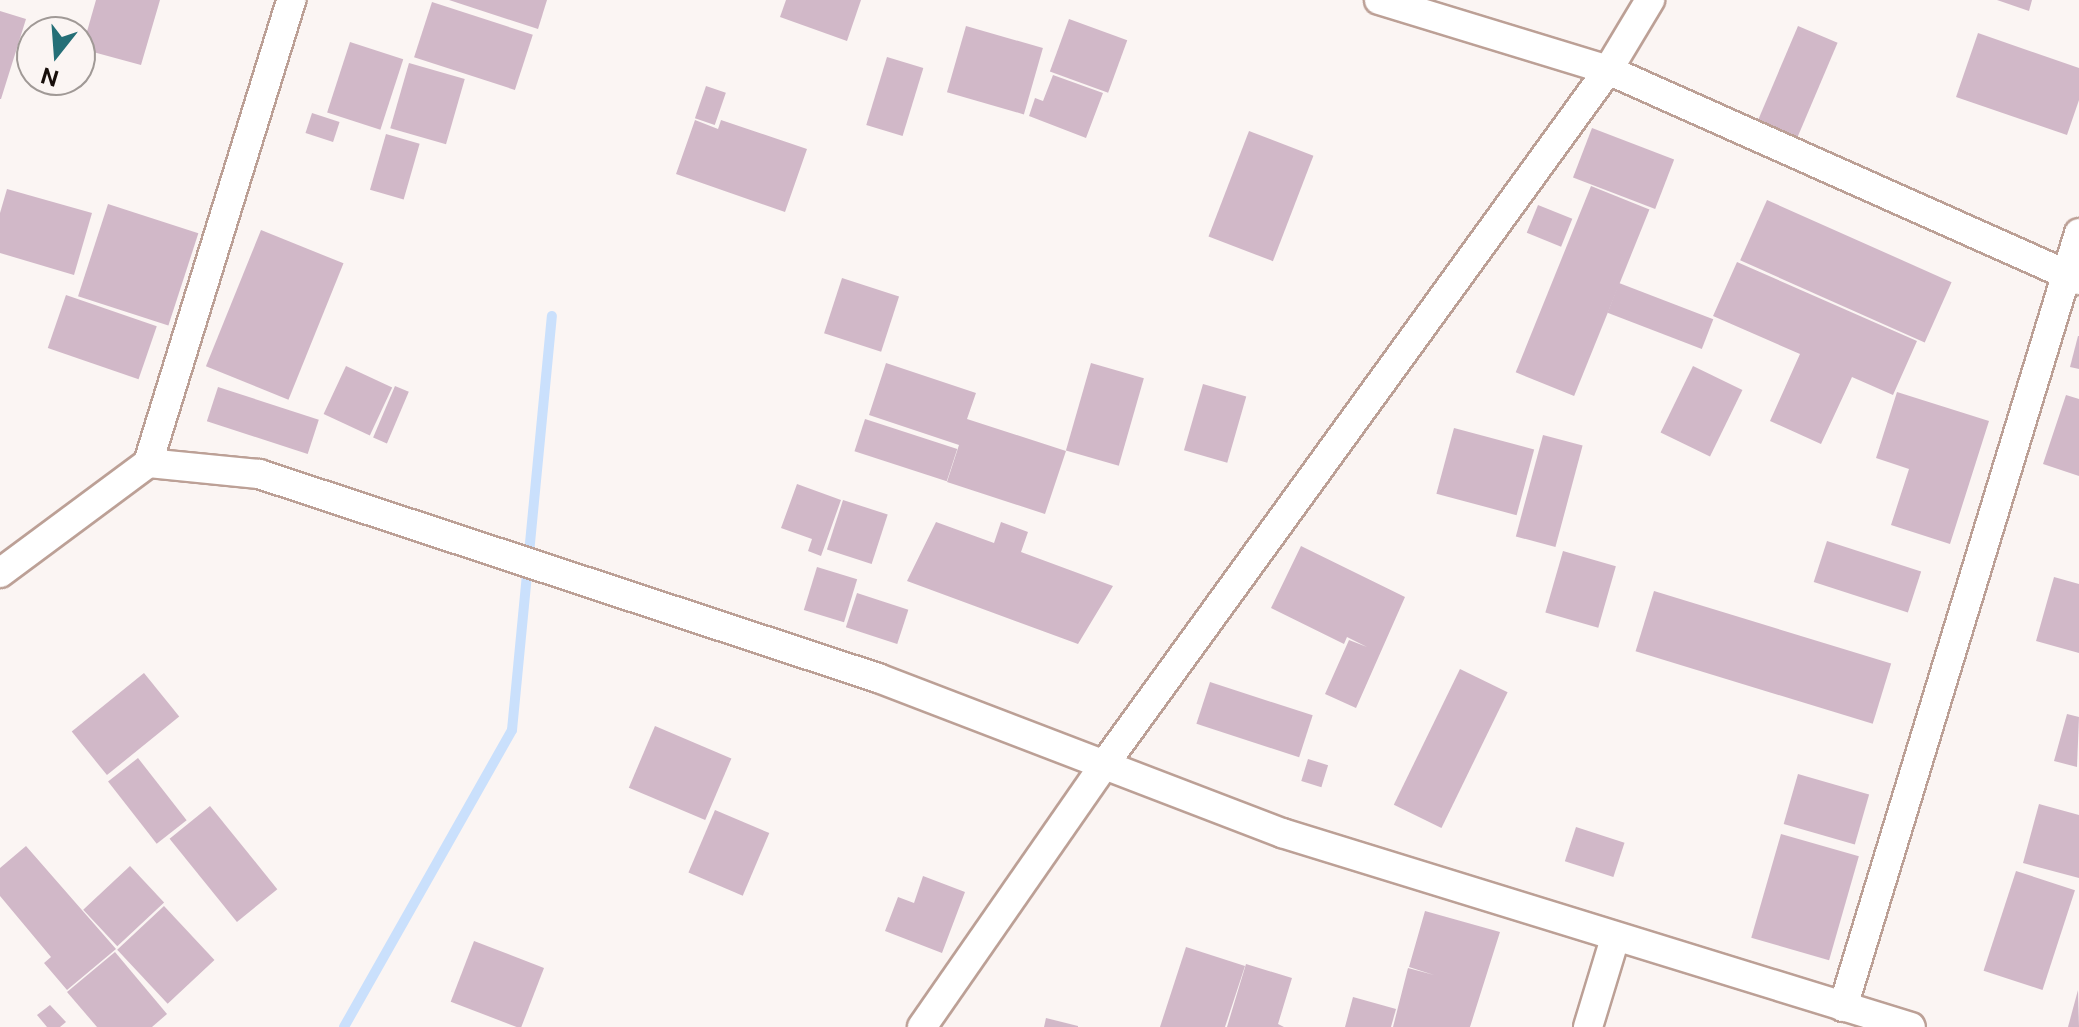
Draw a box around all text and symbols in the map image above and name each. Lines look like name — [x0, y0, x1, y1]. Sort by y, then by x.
north arrow — [16, 16, 96, 96]
text: N — [38, 62, 62, 92]

